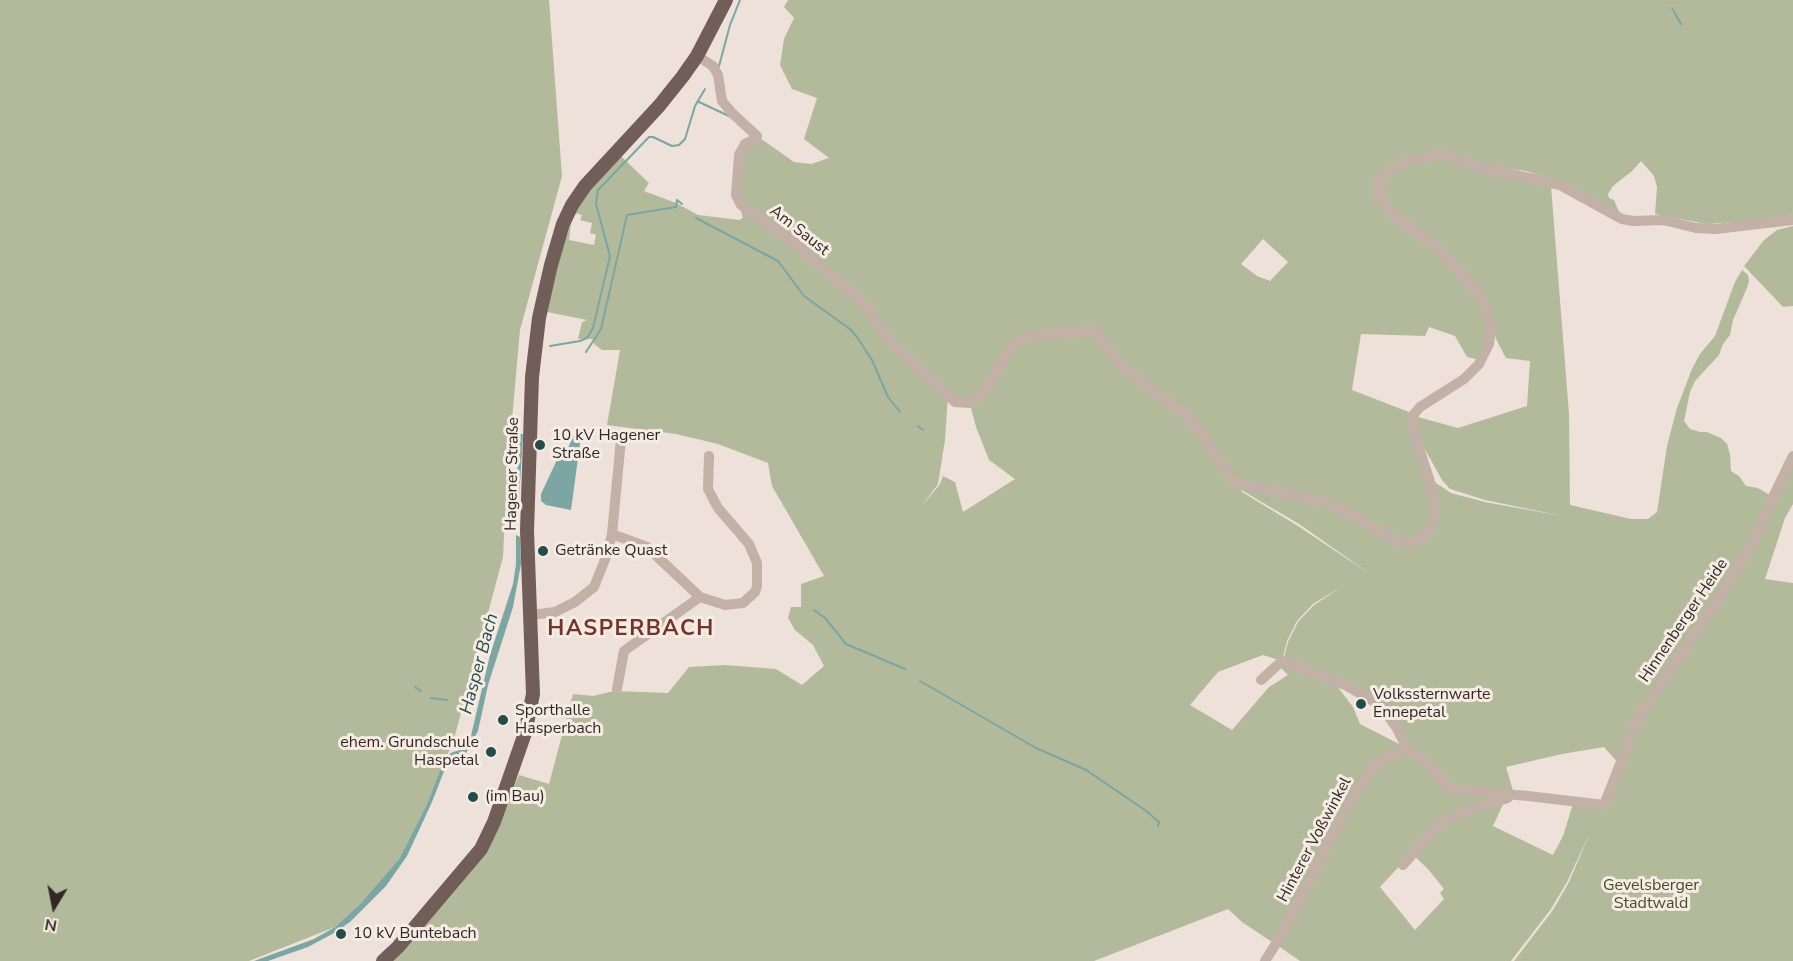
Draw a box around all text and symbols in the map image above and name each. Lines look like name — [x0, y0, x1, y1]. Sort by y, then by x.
street label: Am Saust — [766, 202, 832, 260]
street label: Hagener Straße — [502, 417, 524, 531]
place label: 10 kV Hagener Straße — [552, 426, 660, 464]
marker: 10 kV Hagener Straße — [533, 438, 547, 452]
place label: Getränke Quast — [555, 541, 667, 561]
marker: Getränke Quast — [536, 544, 550, 558]
street label: Hinnenberger Heide — [1635, 555, 1733, 687]
water label: Hasper Bach — [456, 611, 504, 717]
district label: HASPERBACH — [547, 617, 715, 643]
place label: Volkssternwarte Ennepetal — [1373, 685, 1491, 723]
marker: Volkssternwarte Ennepetal — [1354, 697, 1368, 711]
place label: Sporthalle Hasperbach — [515, 701, 601, 739]
marker: Sporthalle Hasperbach — [496, 713, 510, 727]
place label: ehem. Grundschule Haspetal — [340, 733, 479, 771]
marker: ehem. Grundschule Haspetal — [484, 745, 498, 759]
street label: Hinterer Voßwinkel — [1274, 774, 1356, 906]
place label: (im Bau) — [485, 787, 545, 807]
marker: (im Bau) — [466, 790, 480, 804]
park label: Gevelsberger Stadtwald — [1603, 876, 1699, 914]
north arrow — [24, 877, 84, 937]
text: N — [43, 913, 59, 937]
place label: 10 kV Buntebach — [353, 924, 477, 944]
marker: 10 kV Buntebach — [334, 927, 348, 941]

